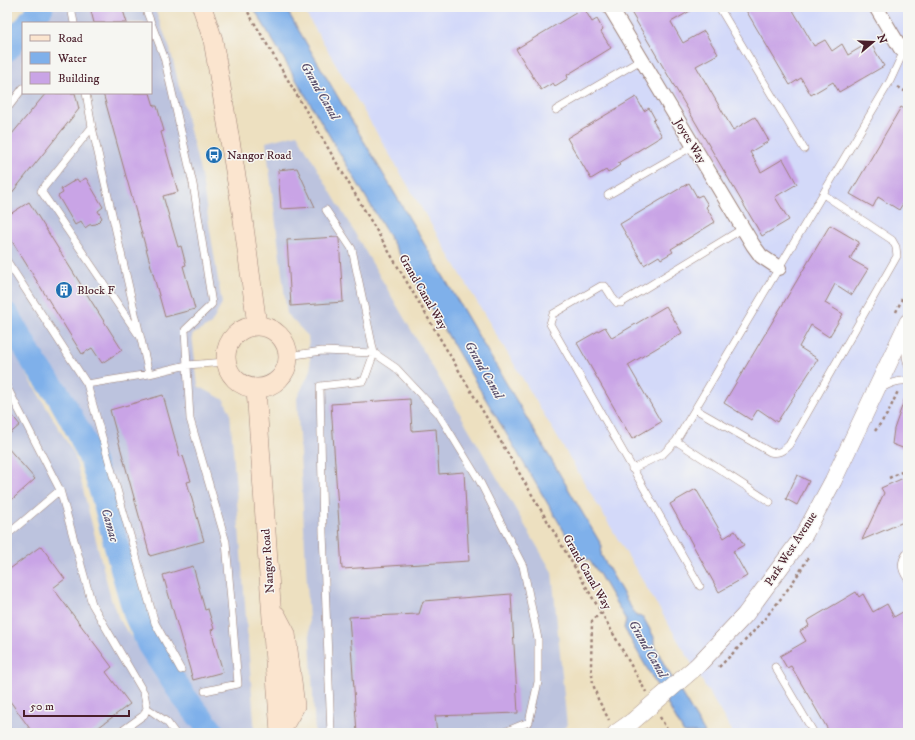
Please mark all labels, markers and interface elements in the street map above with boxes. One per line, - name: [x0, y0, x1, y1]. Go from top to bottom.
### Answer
- legend: [22, 22, 152, 94]
- north arrow: [853, 22, 893, 62]
- text: Road: [58, 31, 83, 46]
- text: N: [873, 33, 890, 46]
- text: Water: [57, 51, 87, 66]
- water label: Grand Canal: [297, 59, 344, 124]
- text: Building: [58, 71, 99, 86]
- street label: Joyce Way: [670, 115, 709, 166]
- bus stop icon: Nangor Road: [204, 145, 224, 165]
- place label: Nangor Road: [227, 148, 291, 163]
- street label: Grand Canal Way: [395, 252, 451, 333]
- building icon: Block F: [54, 280, 74, 300]
- place label: Block F: [77, 283, 116, 298]
- water label: Grand Canal: [461, 338, 508, 403]
- water label: Camac: [98, 506, 123, 544]
- street label: Park West Avenue: [761, 509, 821, 589]
- street label: Nangor Road: [258, 528, 278, 594]
- street label: Grand Canal Way: [559, 532, 615, 613]
- water label: Grand Canal: [625, 617, 672, 682]
- scale bar: [24, 692, 129, 718]
- text: 50 m: [30, 699, 54, 714]

